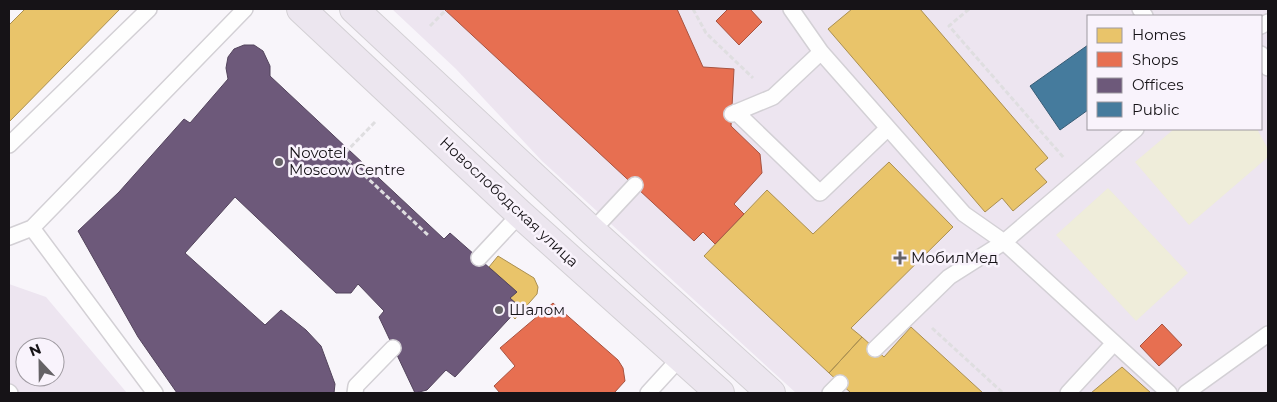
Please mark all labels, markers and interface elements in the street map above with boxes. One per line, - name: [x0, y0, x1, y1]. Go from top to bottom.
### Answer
- legend: [1087, 15, 1262, 130]
- text: Homes: [1132, 25, 1186, 44]
- text: Shops: [1132, 50, 1178, 69]
- text: Offices: [1132, 75, 1184, 94]
- text: Public: [1132, 100, 1180, 119]
- street label: Новослободская улица: [436, 132, 583, 271]
- place label: Novotel Moscow Centre: [289, 143, 405, 179]
- marker: Novotel Moscow Centre: [273, 156, 285, 168]
- place label: МобилМед: [911, 248, 998, 267]
- marker: МобилМед: [893, 251, 907, 265]
- place label: Шалом: [509, 300, 565, 319]
- marker: Шалом: [493, 304, 505, 316]
- north arrow: [15, 337, 65, 387]
- text: N: [27, 339, 44, 360]

